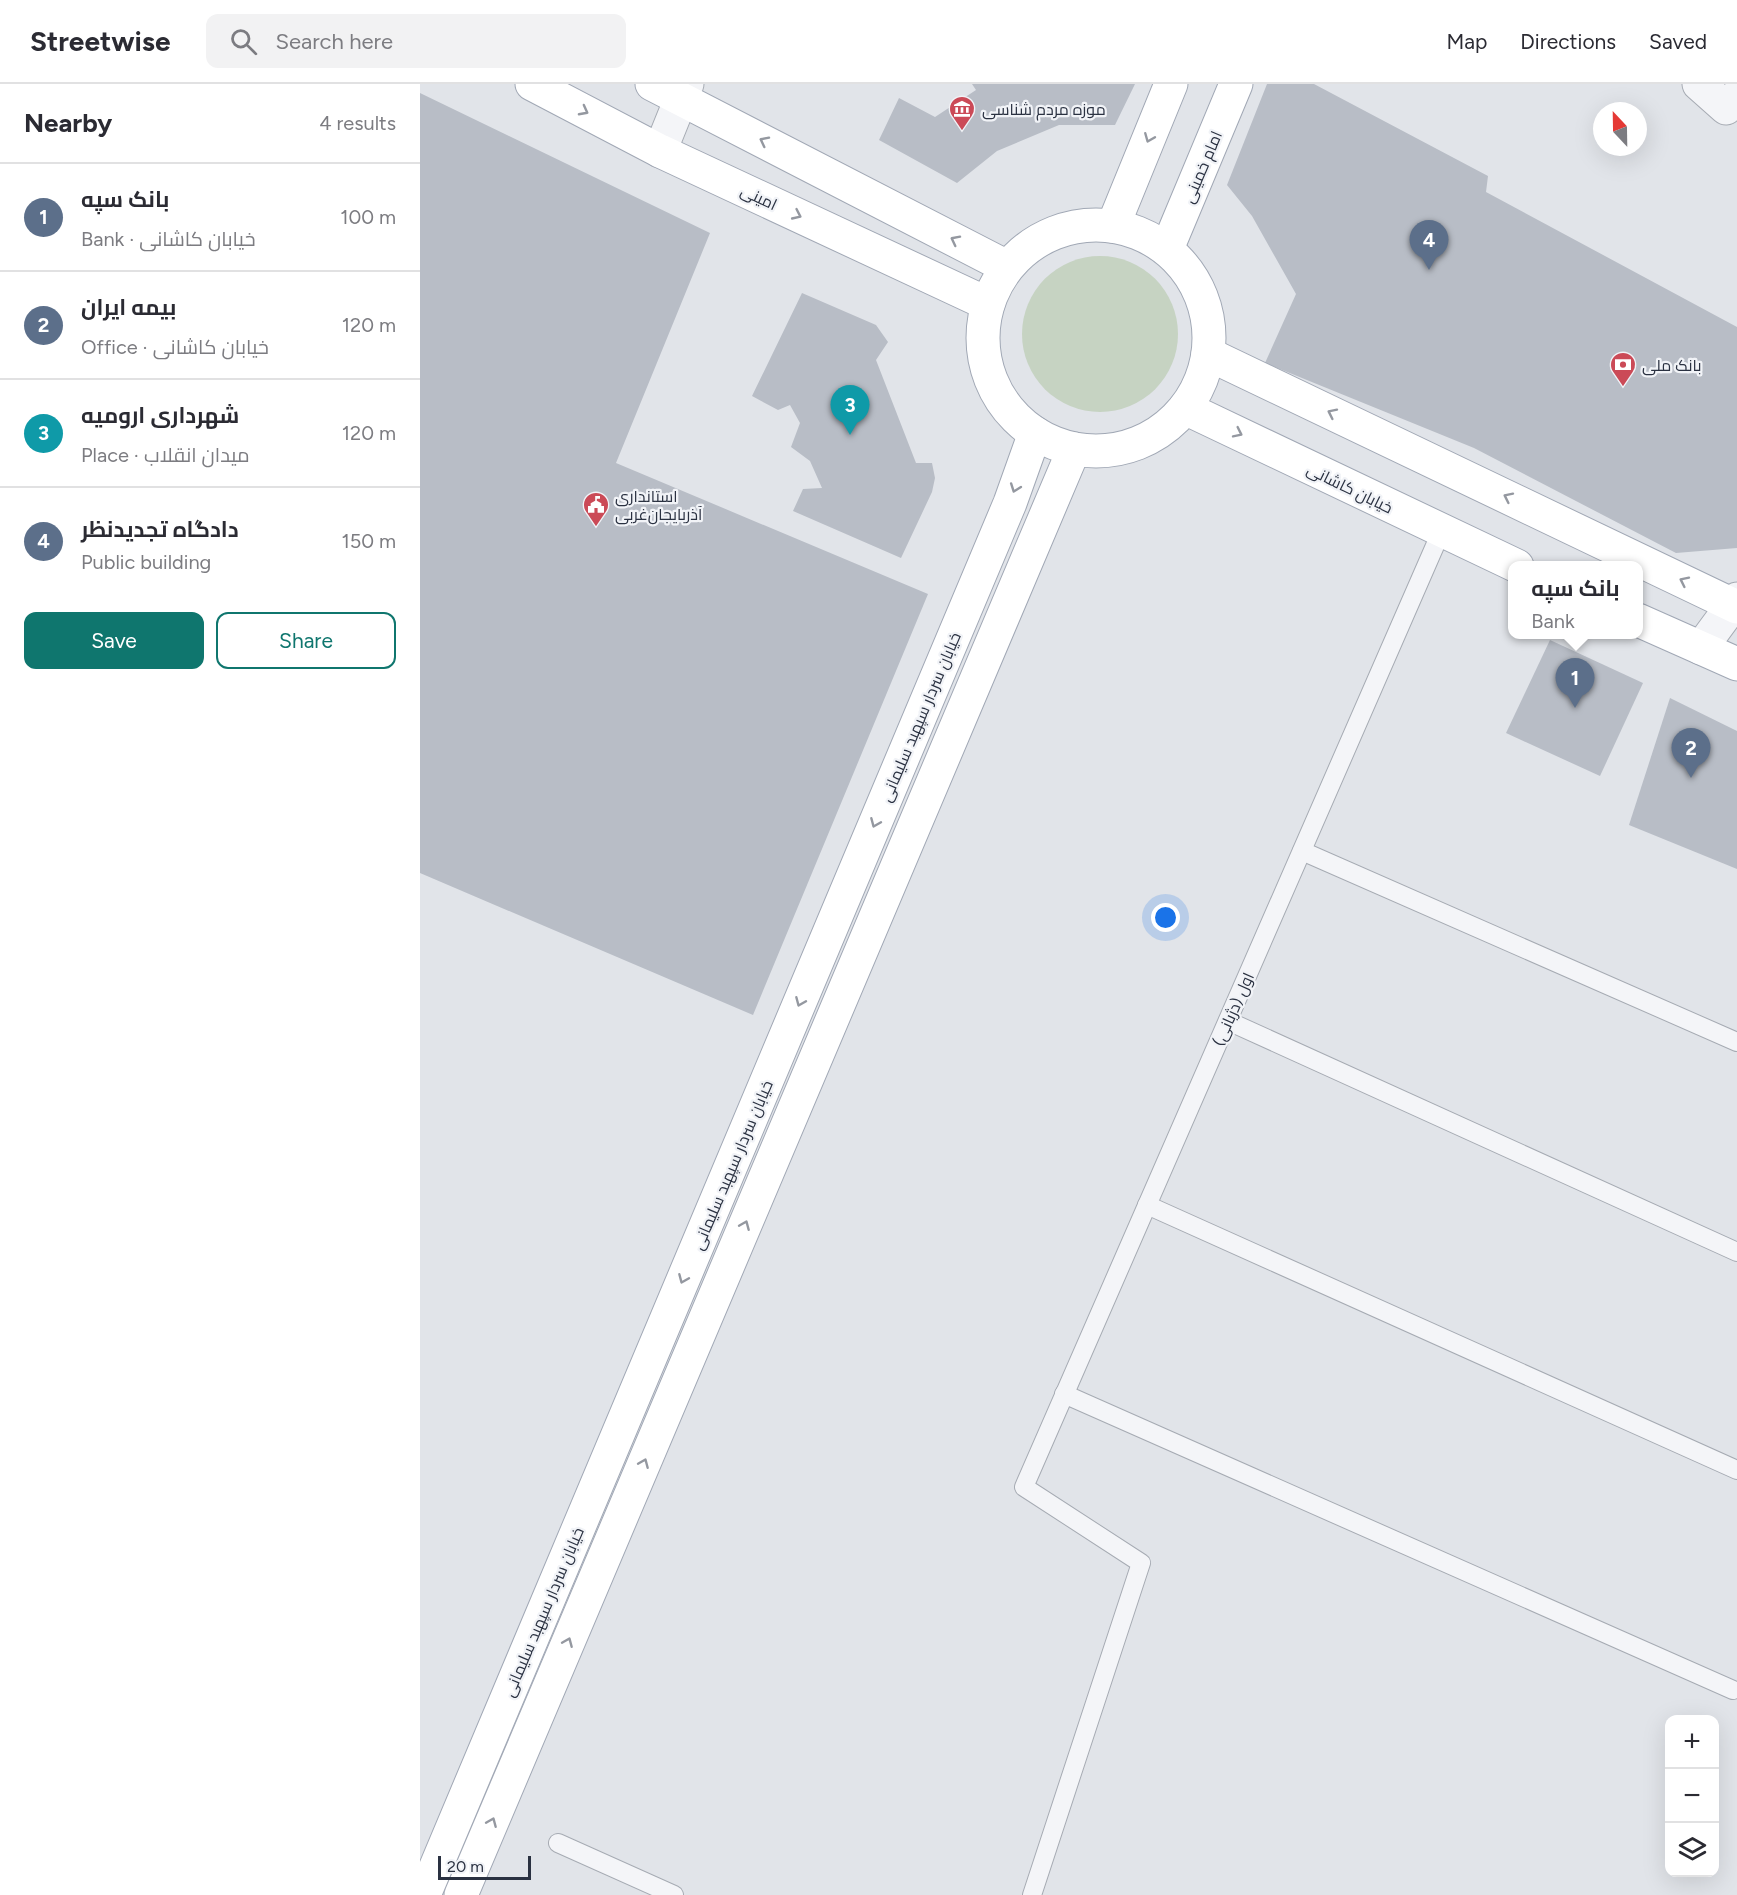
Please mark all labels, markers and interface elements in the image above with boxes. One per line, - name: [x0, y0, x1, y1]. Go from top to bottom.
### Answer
- search box: [206, 14, 626, 68]
- text: Streetwise: [30, 24, 170, 58]
- icon: search: [227, 25, 260, 58]
- text: Search here: [275, 28, 393, 55]
- text: Map: [1446, 29, 1487, 54]
- text: Directions: [1520, 29, 1616, 54]
- text: Saved: [1649, 29, 1707, 54]
- museum icon: موزه مردم شناسی: [947, 94, 977, 132]
- place label: موزه مردم شناسی: [982, 100, 1106, 121]
- north arrow: [1593, 102, 1647, 156]
- one-way arrow: [578, 104, 589, 115]
- text: Nearby: [24, 107, 112, 139]
- text: 4 results: [319, 111, 396, 135]
- street label: امام خمینی: [1179, 128, 1228, 207]
- one-way arrow: [1144, 132, 1156, 143]
- one-way arrow: [759, 137, 770, 148]
- street label: امینی: [737, 181, 780, 215]
- text: بانک سپه: [81, 186, 169, 213]
- text: 1: [39, 205, 48, 229]
- text: 100 m: [340, 205, 396, 229]
- one-way arrow: [791, 208, 802, 220]
- pin: 4: [1410, 220, 1448, 270]
- text: Bank · خیابان کاشانی: [81, 227, 256, 251]
- one-way arrow: [951, 236, 962, 248]
- text: بیمه ایران: [81, 294, 176, 321]
- text: 2: [38, 313, 49, 337]
- text: 120 m: [342, 313, 396, 337]
- text: Office · خیابان کاشانی: [81, 335, 269, 359]
- bank icon: بانک ملی: [1608, 350, 1638, 388]
- place label: بانک ملی: [1642, 356, 1702, 376]
- pin: 3: [830, 386, 870, 435]
- text: شهرداری ارومیه: [81, 402, 239, 429]
- one-way arrow: [1328, 409, 1339, 421]
- text: 3: [38, 421, 49, 445]
- text: 120 m: [342, 421, 396, 445]
- one-way arrow: [1231, 426, 1242, 438]
- text: Place · میدان انقلاب: [81, 443, 250, 467]
- street label: خیابان کاشانی: [1303, 460, 1396, 518]
- one-way arrow: [1010, 482, 1023, 492]
- place label: استانداری آذربایجان‌غربی: [615, 487, 703, 525]
- public building icon: استانداری آذربایجان‌غربی: [581, 490, 611, 528]
- one-way arrow: [1504, 493, 1515, 505]
- text: دادگاه تجدیدنظر: [81, 516, 239, 543]
- text: 4: [37, 529, 50, 553]
- text: 150 m: [341, 529, 396, 553]
- text: Public building: [81, 550, 211, 574]
- popup: [1508, 561, 1643, 639]
- text: بانک سپه: [1531, 575, 1620, 602]
- one-way arrow: [1680, 577, 1691, 589]
- text: Bank: [1531, 609, 1575, 633]
- button: Save: [24, 612, 204, 669]
- button: Share: [216, 612, 396, 669]
- street label: خیابان سردار سپهبد سلیمانی: [876, 630, 966, 805]
- pin: 1: [1556, 658, 1594, 708]
- pin: 2: [1672, 728, 1710, 778]
- one-way arrow: [871, 816, 883, 827]
- your location: [1151, 903, 1180, 932]
- street label: اول (دژبانی): [1209, 970, 1259, 1049]
- one-way arrow: [795, 996, 807, 1007]
- street label: خیابان سردار سپهبد سلیمانی: [688, 1078, 778, 1253]
- one-way arrow: [738, 1221, 750, 1232]
- one-way arrow: [679, 1272, 691, 1283]
- one-way arrow: [637, 1458, 649, 1469]
- street label: خیابان سردار سپهبد سلیمانی: [499, 1525, 589, 1700]
- one-way arrow: [561, 1638, 573, 1649]
- map controls: [1665, 1715, 1719, 1877]
- button: +: [1665, 1715, 1719, 1769]
- button: −: [1665, 1769, 1719, 1823]
- one-way arrow: [485, 1817, 497, 1828]
- button: layers: [1665, 1823, 1719, 1877]
- scale bar: [438, 1853, 531, 1880]
- text: 20 m: [447, 1857, 484, 1876]

